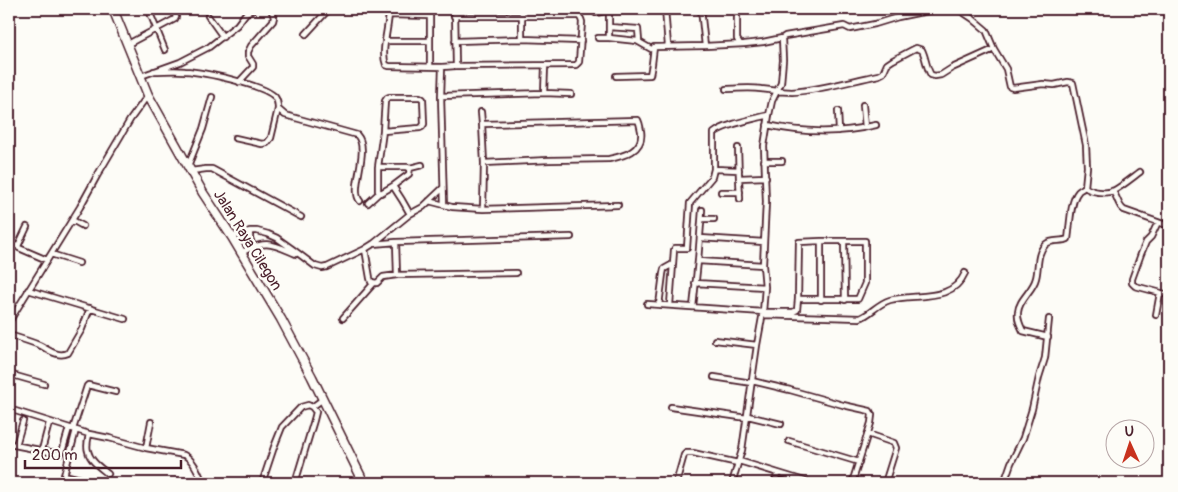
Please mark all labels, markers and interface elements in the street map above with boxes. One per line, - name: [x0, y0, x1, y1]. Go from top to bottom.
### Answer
- street label: Jalan Raya Cilegon: [209, 186, 286, 294]
- north arrow: [1106, 420, 1156, 470]
- text: U: [1124, 423, 1134, 440]
- scale bar: [25, 437, 181, 469]
- text: 200 m: [32, 446, 77, 465]

